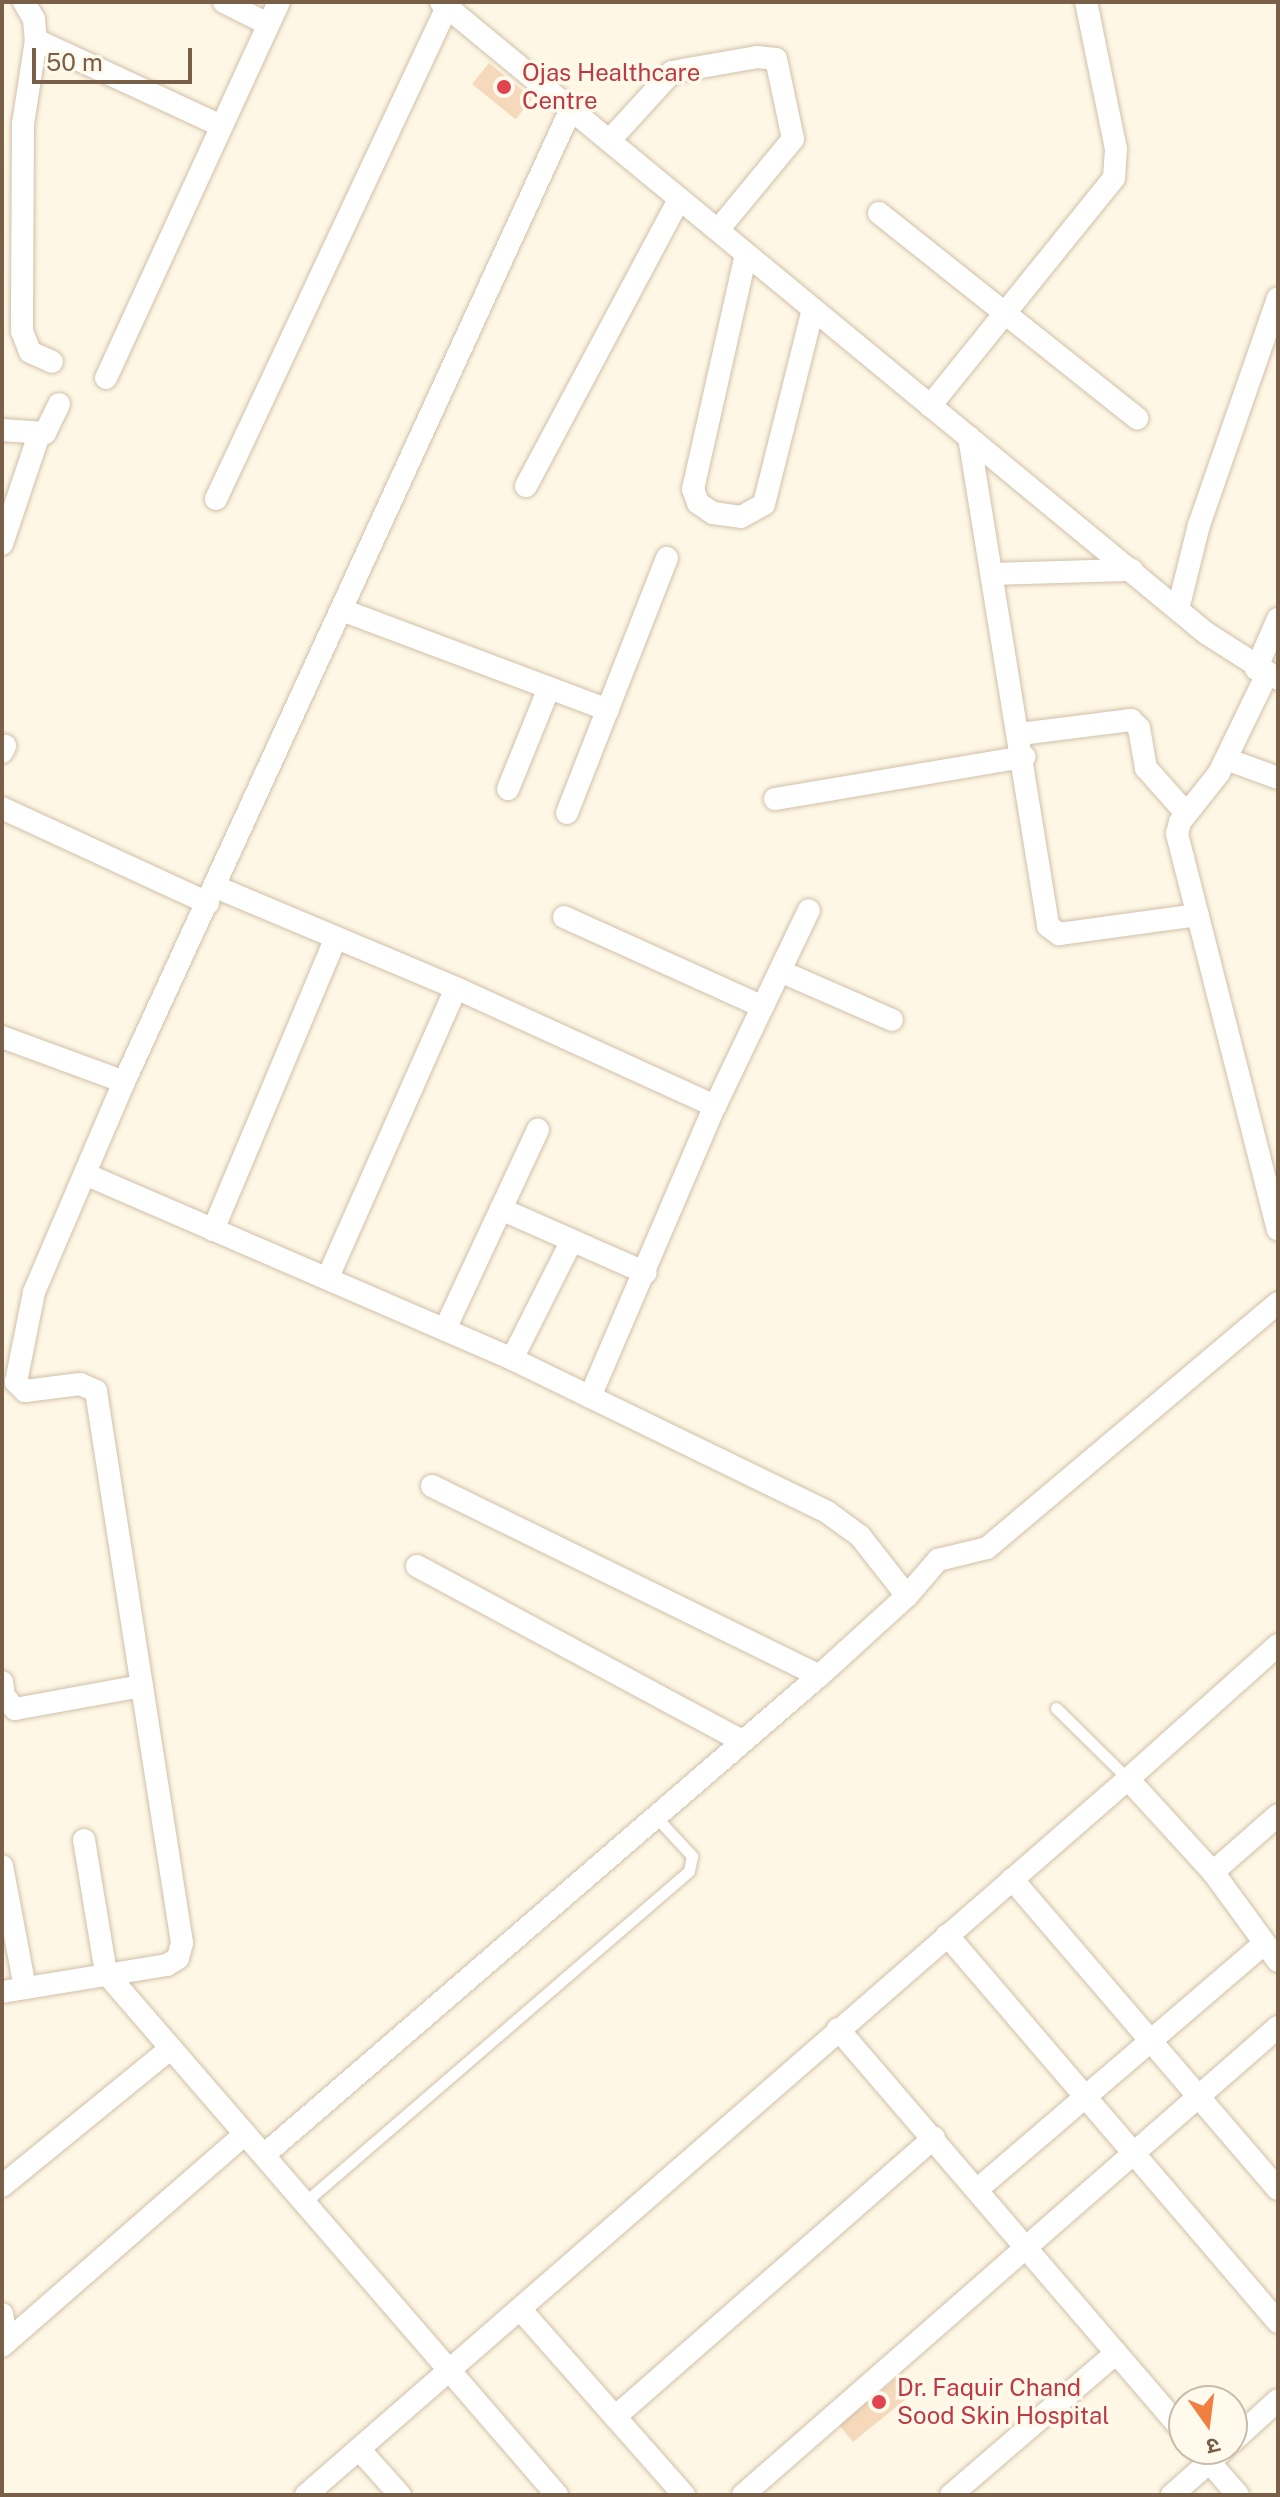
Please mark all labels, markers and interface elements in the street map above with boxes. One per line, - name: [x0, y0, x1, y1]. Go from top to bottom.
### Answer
- scale bar: [36, 32, 196, 82]
- text: 50 m: [46, 48, 103, 76]
- place label: Ojas Healthcare Centre: [522, 59, 700, 115]
- marker: Ojas Healthcare Centre: [493, 76, 515, 98]
- place label: Dr. Faquir Chand Sood Skin Hospital: [897, 2374, 1110, 2430]
- north arrow: [1168, 2385, 1248, 2465]
- marker: Dr. Faquir Chand Sood Skin Hospital: [868, 2391, 890, 2413]
- text: उ: [1204, 2432, 1223, 2461]

